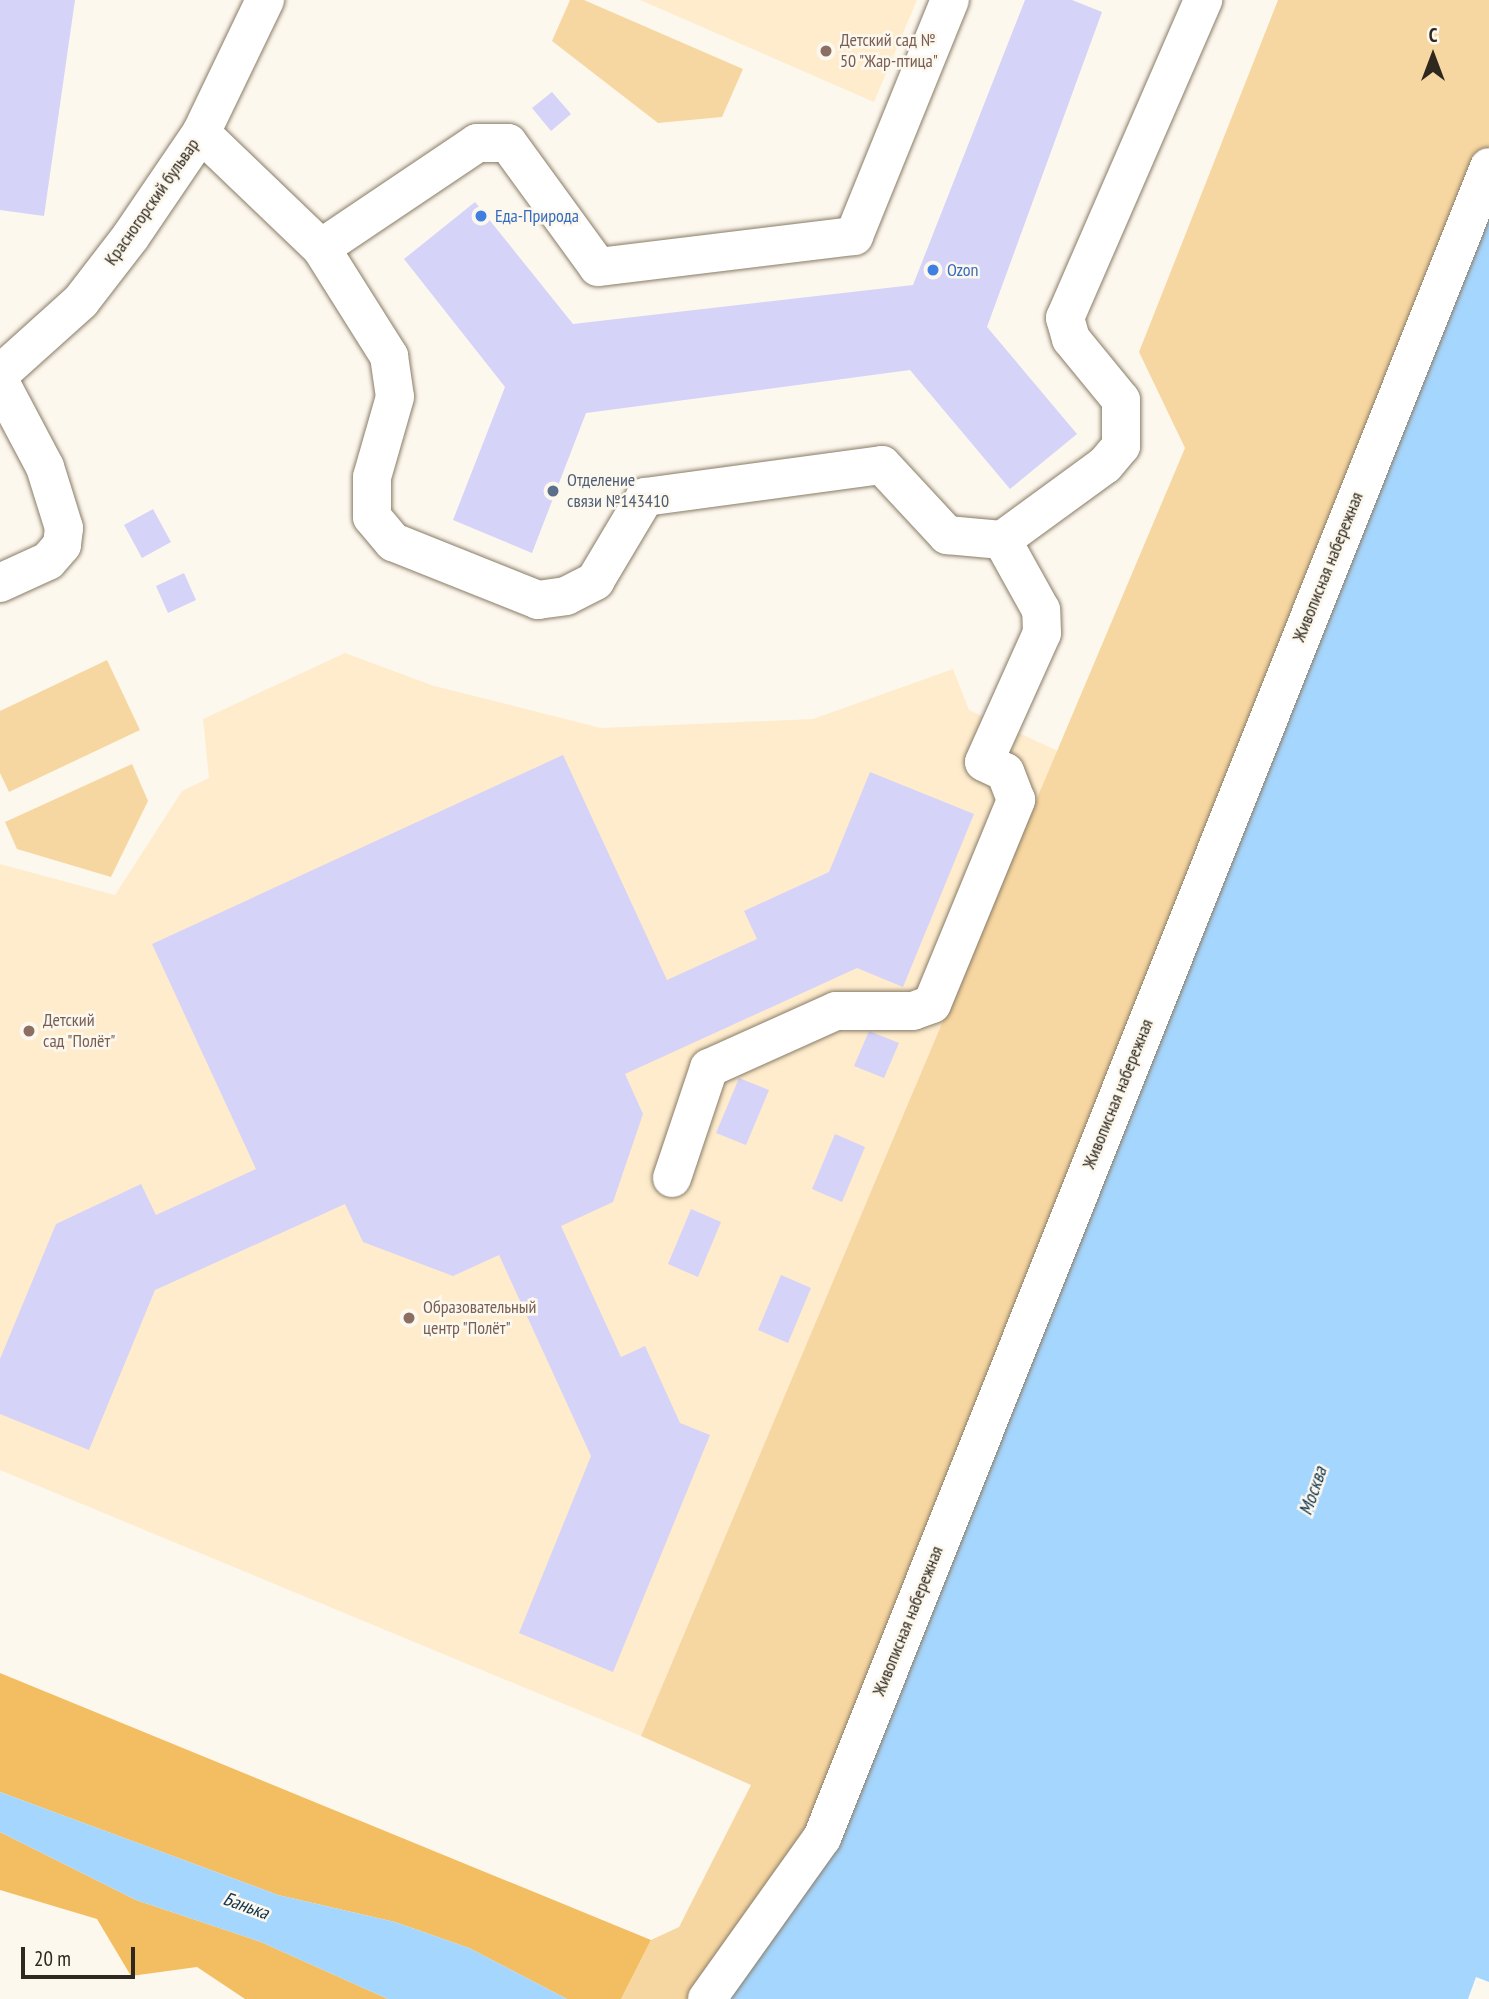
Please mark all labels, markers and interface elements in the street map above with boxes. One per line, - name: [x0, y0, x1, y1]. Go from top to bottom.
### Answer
- north arrow: [1398, 21, 1468, 91]
- text: С: [1429, 23, 1437, 47]
- place label: Детский сад № 50 "Жар-птица": [840, 30, 939, 72]
- marker: Детский сад № 50 "Жар-птица": [818, 43, 834, 59]
- street label: Красногорский бульвар: [100, 134, 204, 270]
- place label: Еда-Природа: [495, 205, 579, 227]
- marker: Еда-Природа: [473, 208, 489, 224]
- place label: Ozon: [947, 259, 979, 281]
- marker: Ozon: [925, 262, 941, 278]
- place label: Отделение связи №143410: [567, 470, 669, 512]
- marker: Отделение связи №143410: [545, 483, 561, 499]
- street label: Живописная набережная: [1288, 489, 1368, 645]
- place label: Детский сад "Полёт": [43, 1010, 116, 1052]
- street label: Живописная набережная: [1078, 1016, 1158, 1172]
- marker: Детский сад "Полёт": [21, 1023, 37, 1039]
- place label: Образовательный центр "Полёт": [423, 1297, 536, 1340]
- marker: Образовательный центр "Полёт": [401, 1310, 417, 1326]
- water label: Москва: [1294, 1464, 1332, 1518]
- street label: Живописная набережная: [868, 1543, 948, 1699]
- water label: Банька: [220, 1887, 272, 1925]
- scale bar: [24, 1932, 138, 1976]
- text: 20 m: [34, 1945, 71, 1972]

